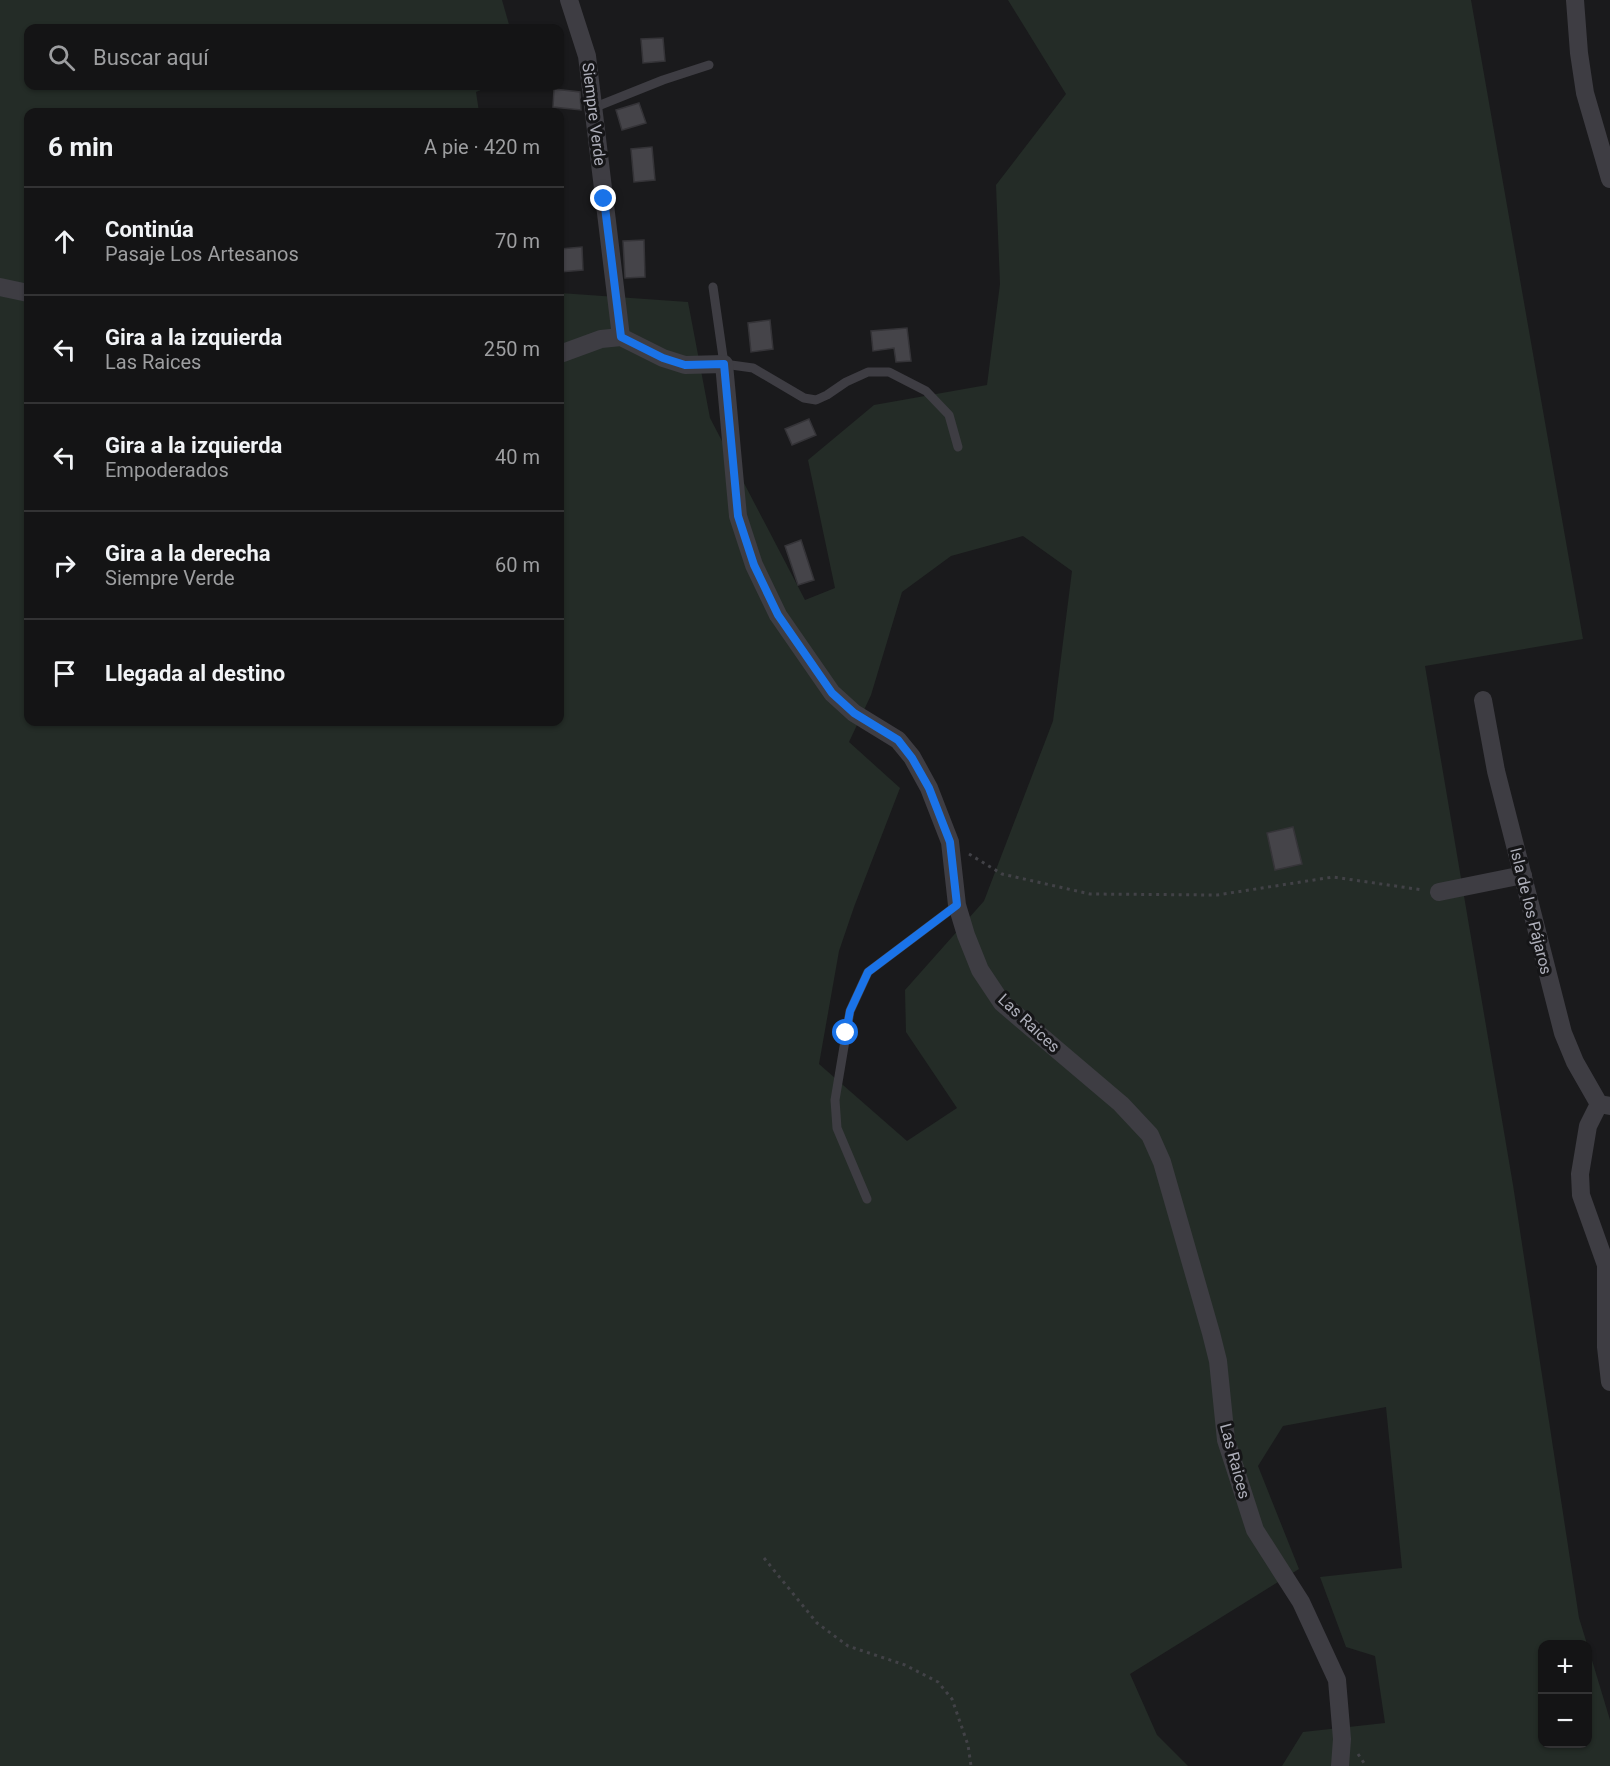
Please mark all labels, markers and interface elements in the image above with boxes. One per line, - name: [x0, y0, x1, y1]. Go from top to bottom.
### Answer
- search box: [24, 24, 564, 90]
- icon: search: [45, 41, 78, 74]
- text: Buscar aquí: [93, 45, 209, 70]
- street label: Siempre Verde: [578, 61, 610, 167]
- text: 6 min: [48, 132, 113, 162]
- text: A pie · 420 m: [424, 135, 540, 159]
- route end: [590, 185, 616, 211]
- text: Continúa: [105, 217, 194, 242]
- icon: ahead: [48, 225, 81, 258]
- text: 70 m: [495, 229, 540, 253]
- text: Pasaje Los Artesanos: [105, 242, 299, 266]
- text: Gira a la izquierda: [105, 325, 282, 350]
- icon: left: [48, 333, 81, 366]
- text: 250 m: [484, 337, 540, 361]
- text: Las Raices: [105, 350, 201, 374]
- text: Gira a la izquierda: [105, 433, 282, 458]
- icon: left: [48, 441, 81, 474]
- text: 40 m: [495, 445, 540, 469]
- text: Empoderados: [105, 458, 229, 482]
- text: Gira a la derecha: [105, 541, 271, 566]
- icon: right: [48, 549, 81, 582]
- text: 60 m: [495, 553, 540, 577]
- text: Siempre Verde: [105, 566, 235, 590]
- icon: arrive: [48, 657, 81, 690]
- text: Llegada al destino: [105, 661, 285, 686]
- street label: Isla de los Pájaros: [1506, 846, 1556, 976]
- street label: Las Raices: [994, 990, 1064, 1056]
- route start: [832, 1019, 858, 1045]
- street label: Las Raices: [1216, 1421, 1254, 1501]
- map controls: [1538, 1640, 1592, 1748]
- button: +: [1538, 1640, 1592, 1694]
- button: −: [1538, 1694, 1592, 1748]

